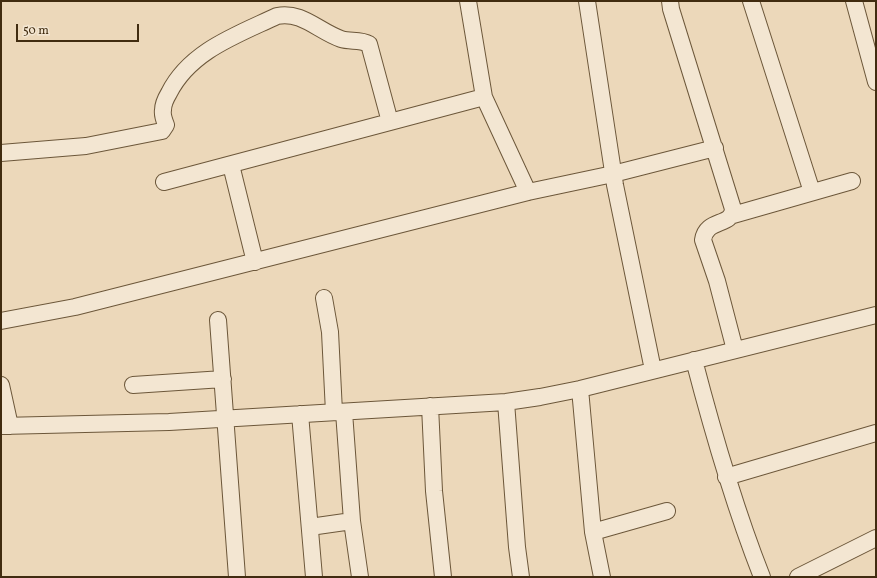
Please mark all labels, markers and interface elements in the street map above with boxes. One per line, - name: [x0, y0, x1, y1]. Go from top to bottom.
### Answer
- scale bar: [18, 16, 141, 42]
- text: 50 m: [23, 23, 49, 39]

